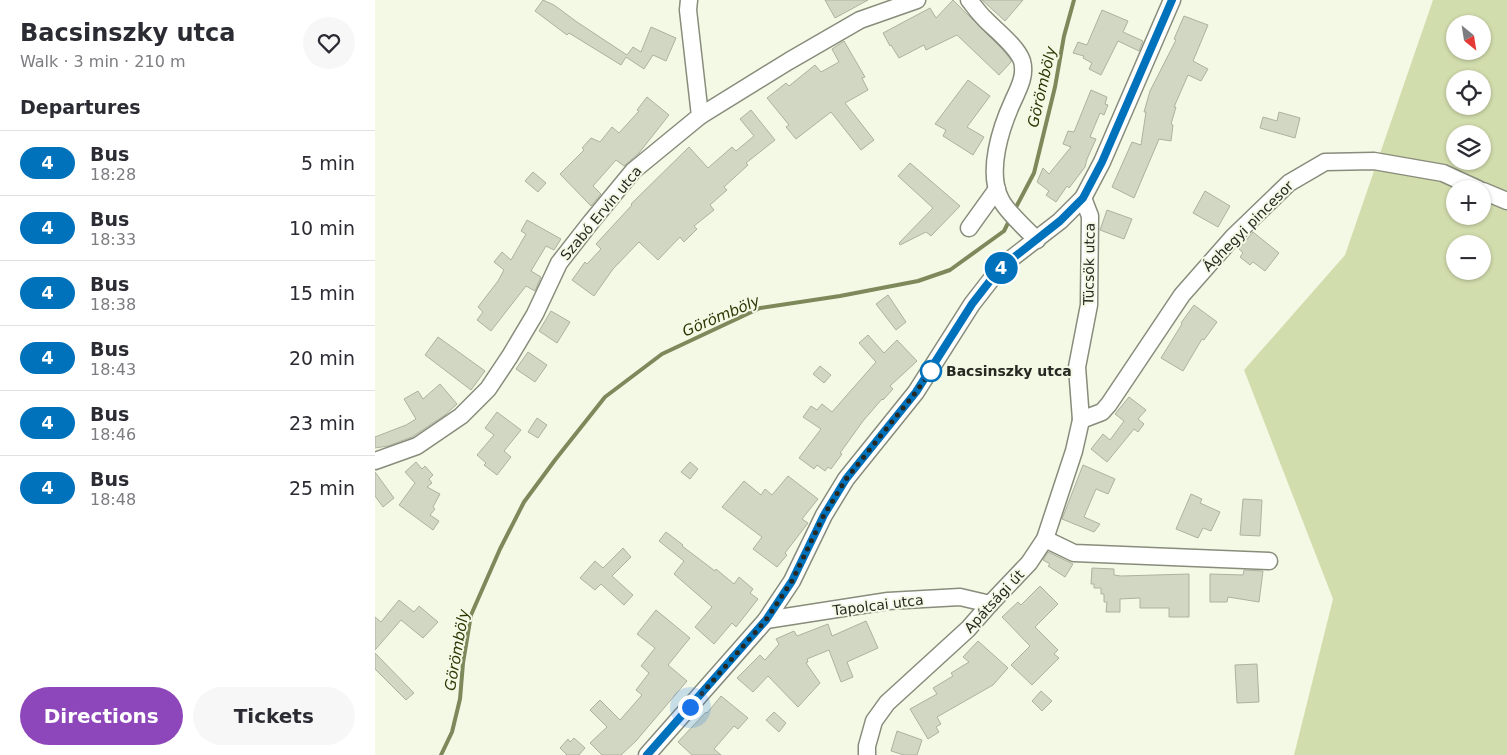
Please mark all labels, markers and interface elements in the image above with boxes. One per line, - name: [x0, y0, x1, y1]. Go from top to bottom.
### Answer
- north arrow: [1446, 15, 1491, 60]
- map controls: [1446, 15, 1491, 280]
- button: heart: [303, 17, 355, 69]
- text: Bacsinszky utca: [20, 19, 236, 47]
- water label: Görömböly: [1024, 44, 1060, 129]
- text: Walk · 3 min · 210 m: [20, 52, 185, 71]
- button: locate: [1446, 70, 1491, 115]
- text: Departures: [20, 96, 141, 118]
- button: layers: [1446, 125, 1491, 170]
- text: Bus: [90, 143, 129, 165]
- text: 4: [41, 152, 54, 173]
- text: 5 min: [301, 152, 355, 174]
- street label: Szabó Ervin utca: [557, 163, 645, 263]
- text: 18:28: [90, 165, 136, 184]
- street label: Ághegyi pincesor: [1200, 177, 1297, 274]
- button: +: [1446, 180, 1491, 225]
- text: Bus: [90, 208, 129, 230]
- text: 4: [41, 217, 54, 238]
- text: 10 min: [289, 217, 355, 239]
- street label: Tücsök utca: [1080, 223, 1098, 306]
- text: 18:33: [90, 230, 136, 249]
- button: −: [1446, 235, 1491, 280]
- line badge: 4: [985, 252, 1017, 284]
- text: 4: [995, 257, 1007, 278]
- text: Bus: [90, 273, 129, 295]
- text: 4: [41, 282, 54, 303]
- text: 15 min: [289, 282, 355, 304]
- water label: Görömböly: [680, 291, 764, 340]
- text: 18:38: [90, 295, 136, 314]
- text: Bus: [90, 338, 129, 360]
- text: 4: [41, 347, 54, 368]
- text: 20 min: [289, 347, 355, 369]
- text: 18:43: [90, 360, 136, 379]
- marker: Bacsinszky utca: [920, 360, 942, 382]
- place label: Bacsinszky utca: [946, 363, 1072, 379]
- text: Bus: [90, 403, 129, 425]
- text: 4: [41, 412, 54, 433]
- text: 23 min: [289, 412, 355, 434]
- text: 18:46: [90, 425, 136, 444]
- text: Bus: [90, 468, 129, 490]
- text: 4: [41, 477, 54, 498]
- text: 25 min: [289, 477, 355, 499]
- text: 18:48: [90, 490, 136, 509]
- street label: Apátsági út: [961, 566, 1027, 636]
- street label: Tapolcai utca: [831, 591, 924, 619]
- water label: Görömböly: [441, 607, 473, 692]
- button: Directions: [20, 687, 183, 745]
- button: Tickets: [193, 687, 355, 745]
- your location: [678, 695, 703, 720]

